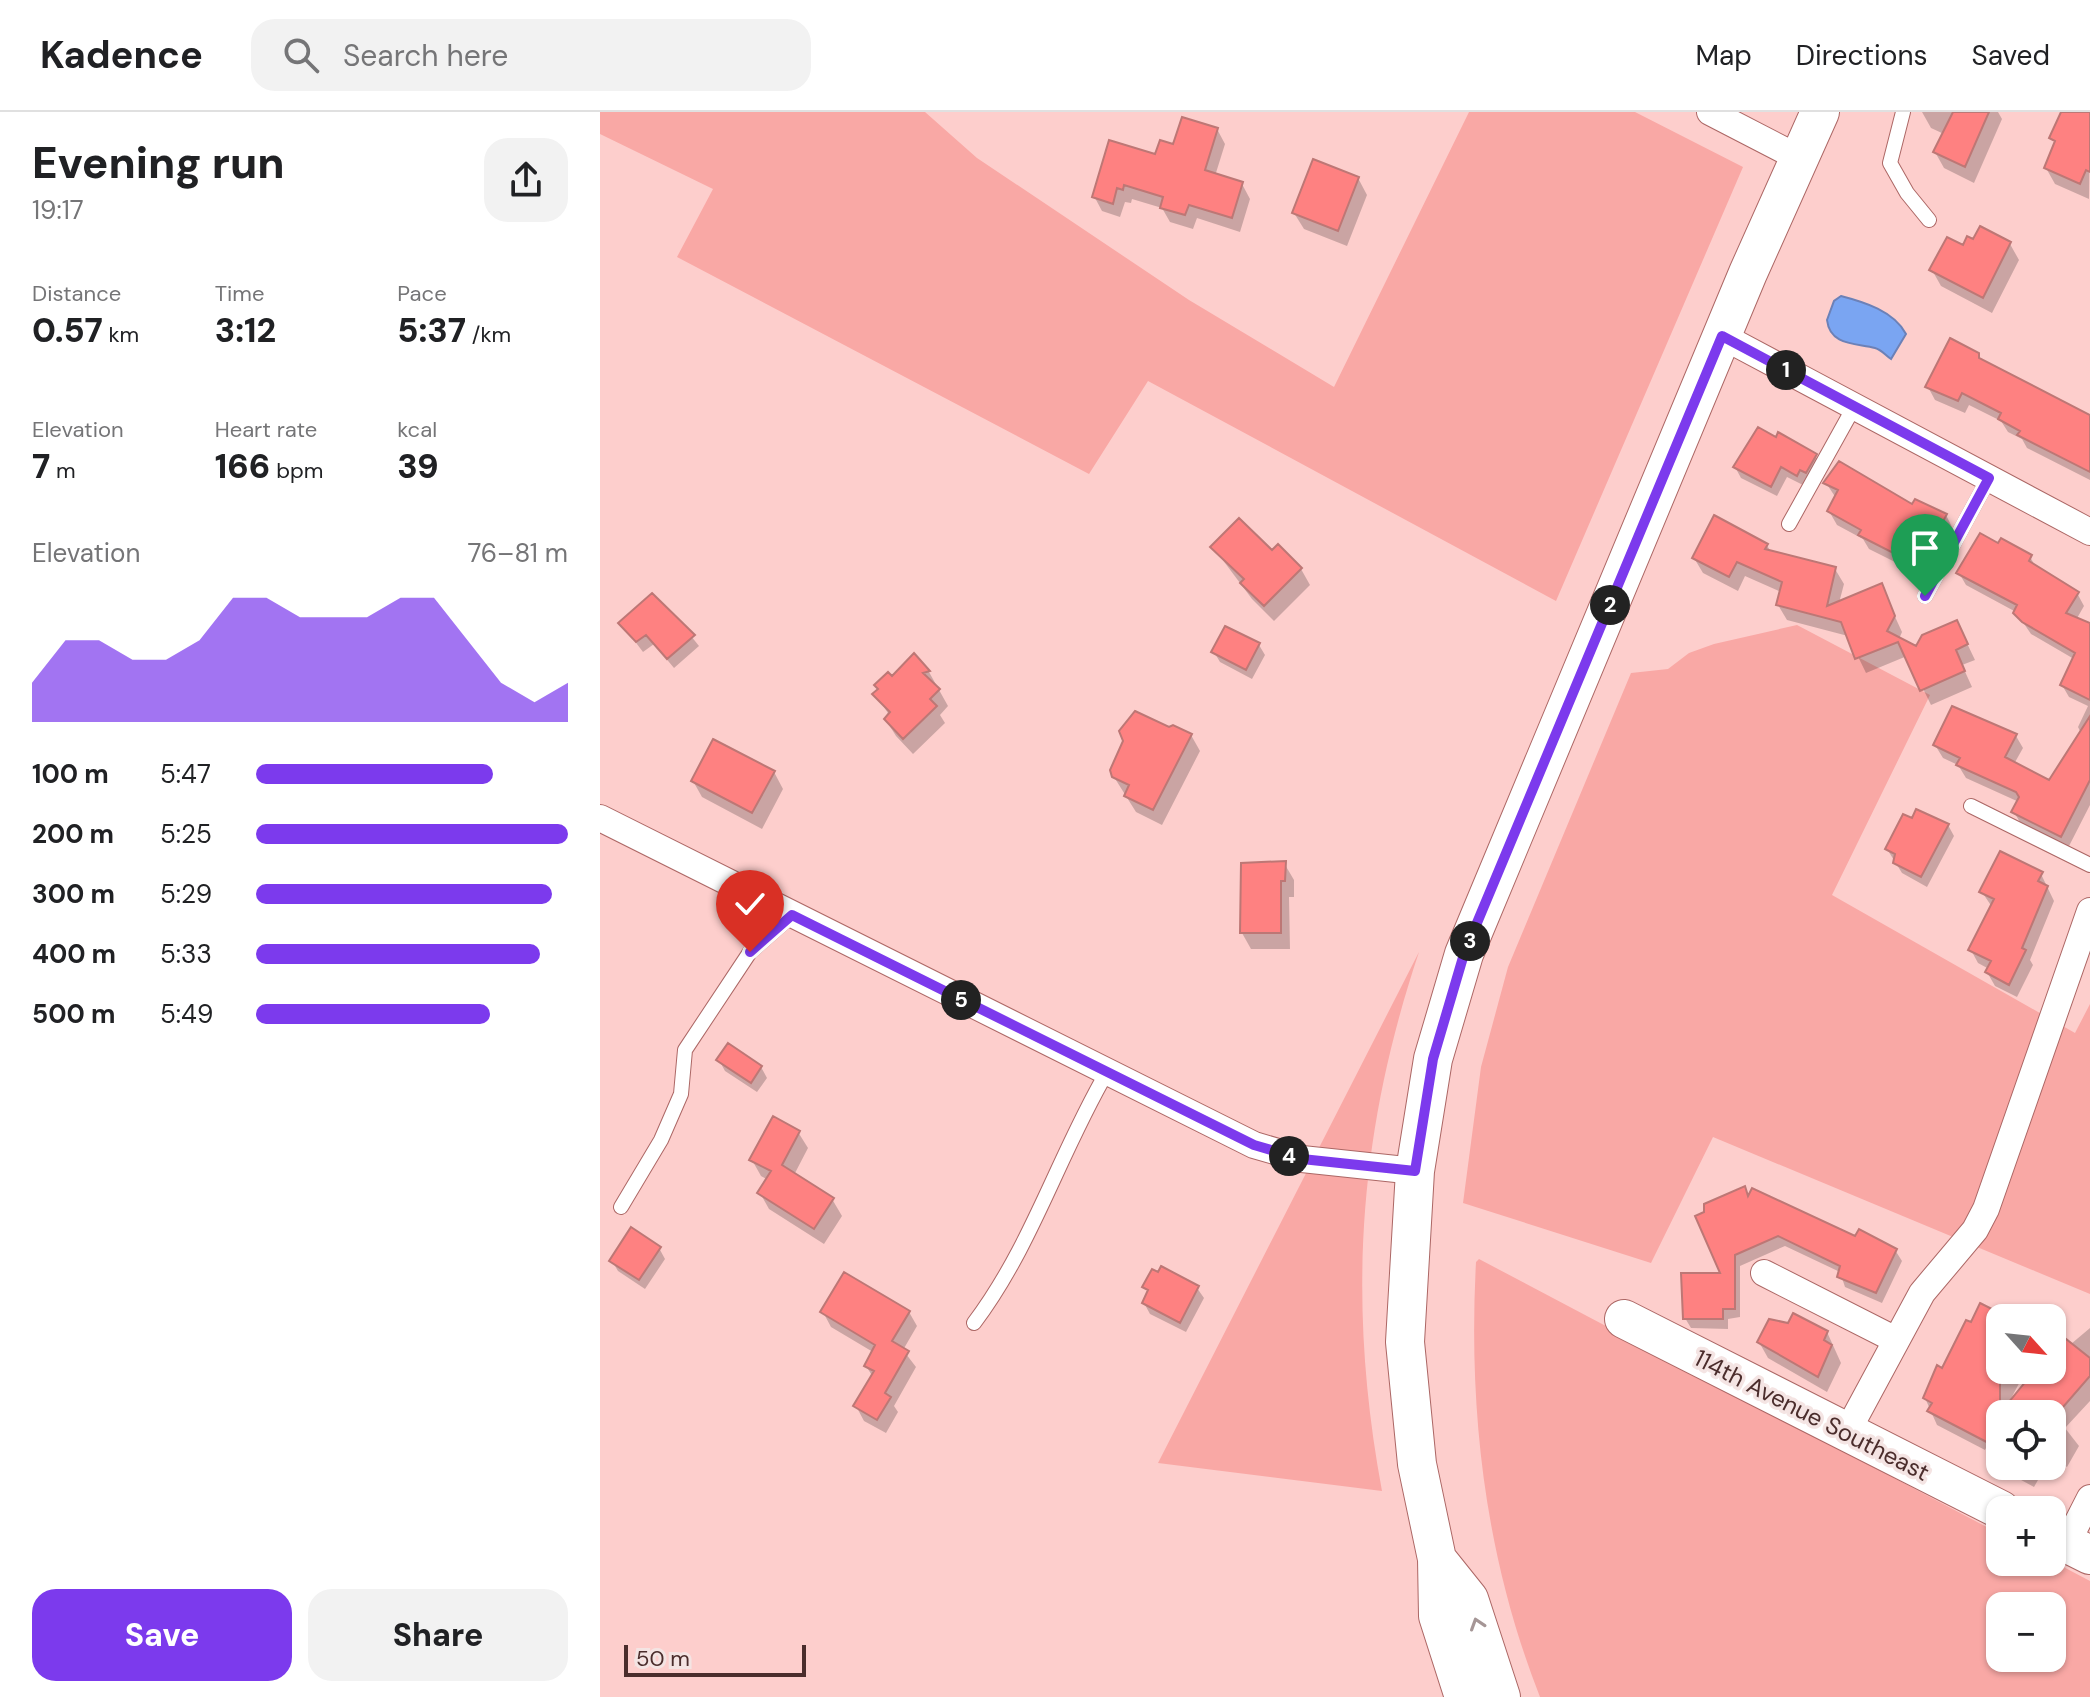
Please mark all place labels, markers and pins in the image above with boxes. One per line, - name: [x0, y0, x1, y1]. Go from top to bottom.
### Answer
- pin: 1: [1766, 350, 1806, 390]
- pin: [1891, 514, 1959, 596]
- pin: 2: [1590, 585, 1630, 625]
- pin: [716, 870, 784, 952]
- pin: 3: [1450, 921, 1490, 961]
- pin: 5: [941, 980, 981, 1020]
- pin: 4: [1269, 1136, 1309, 1176]

